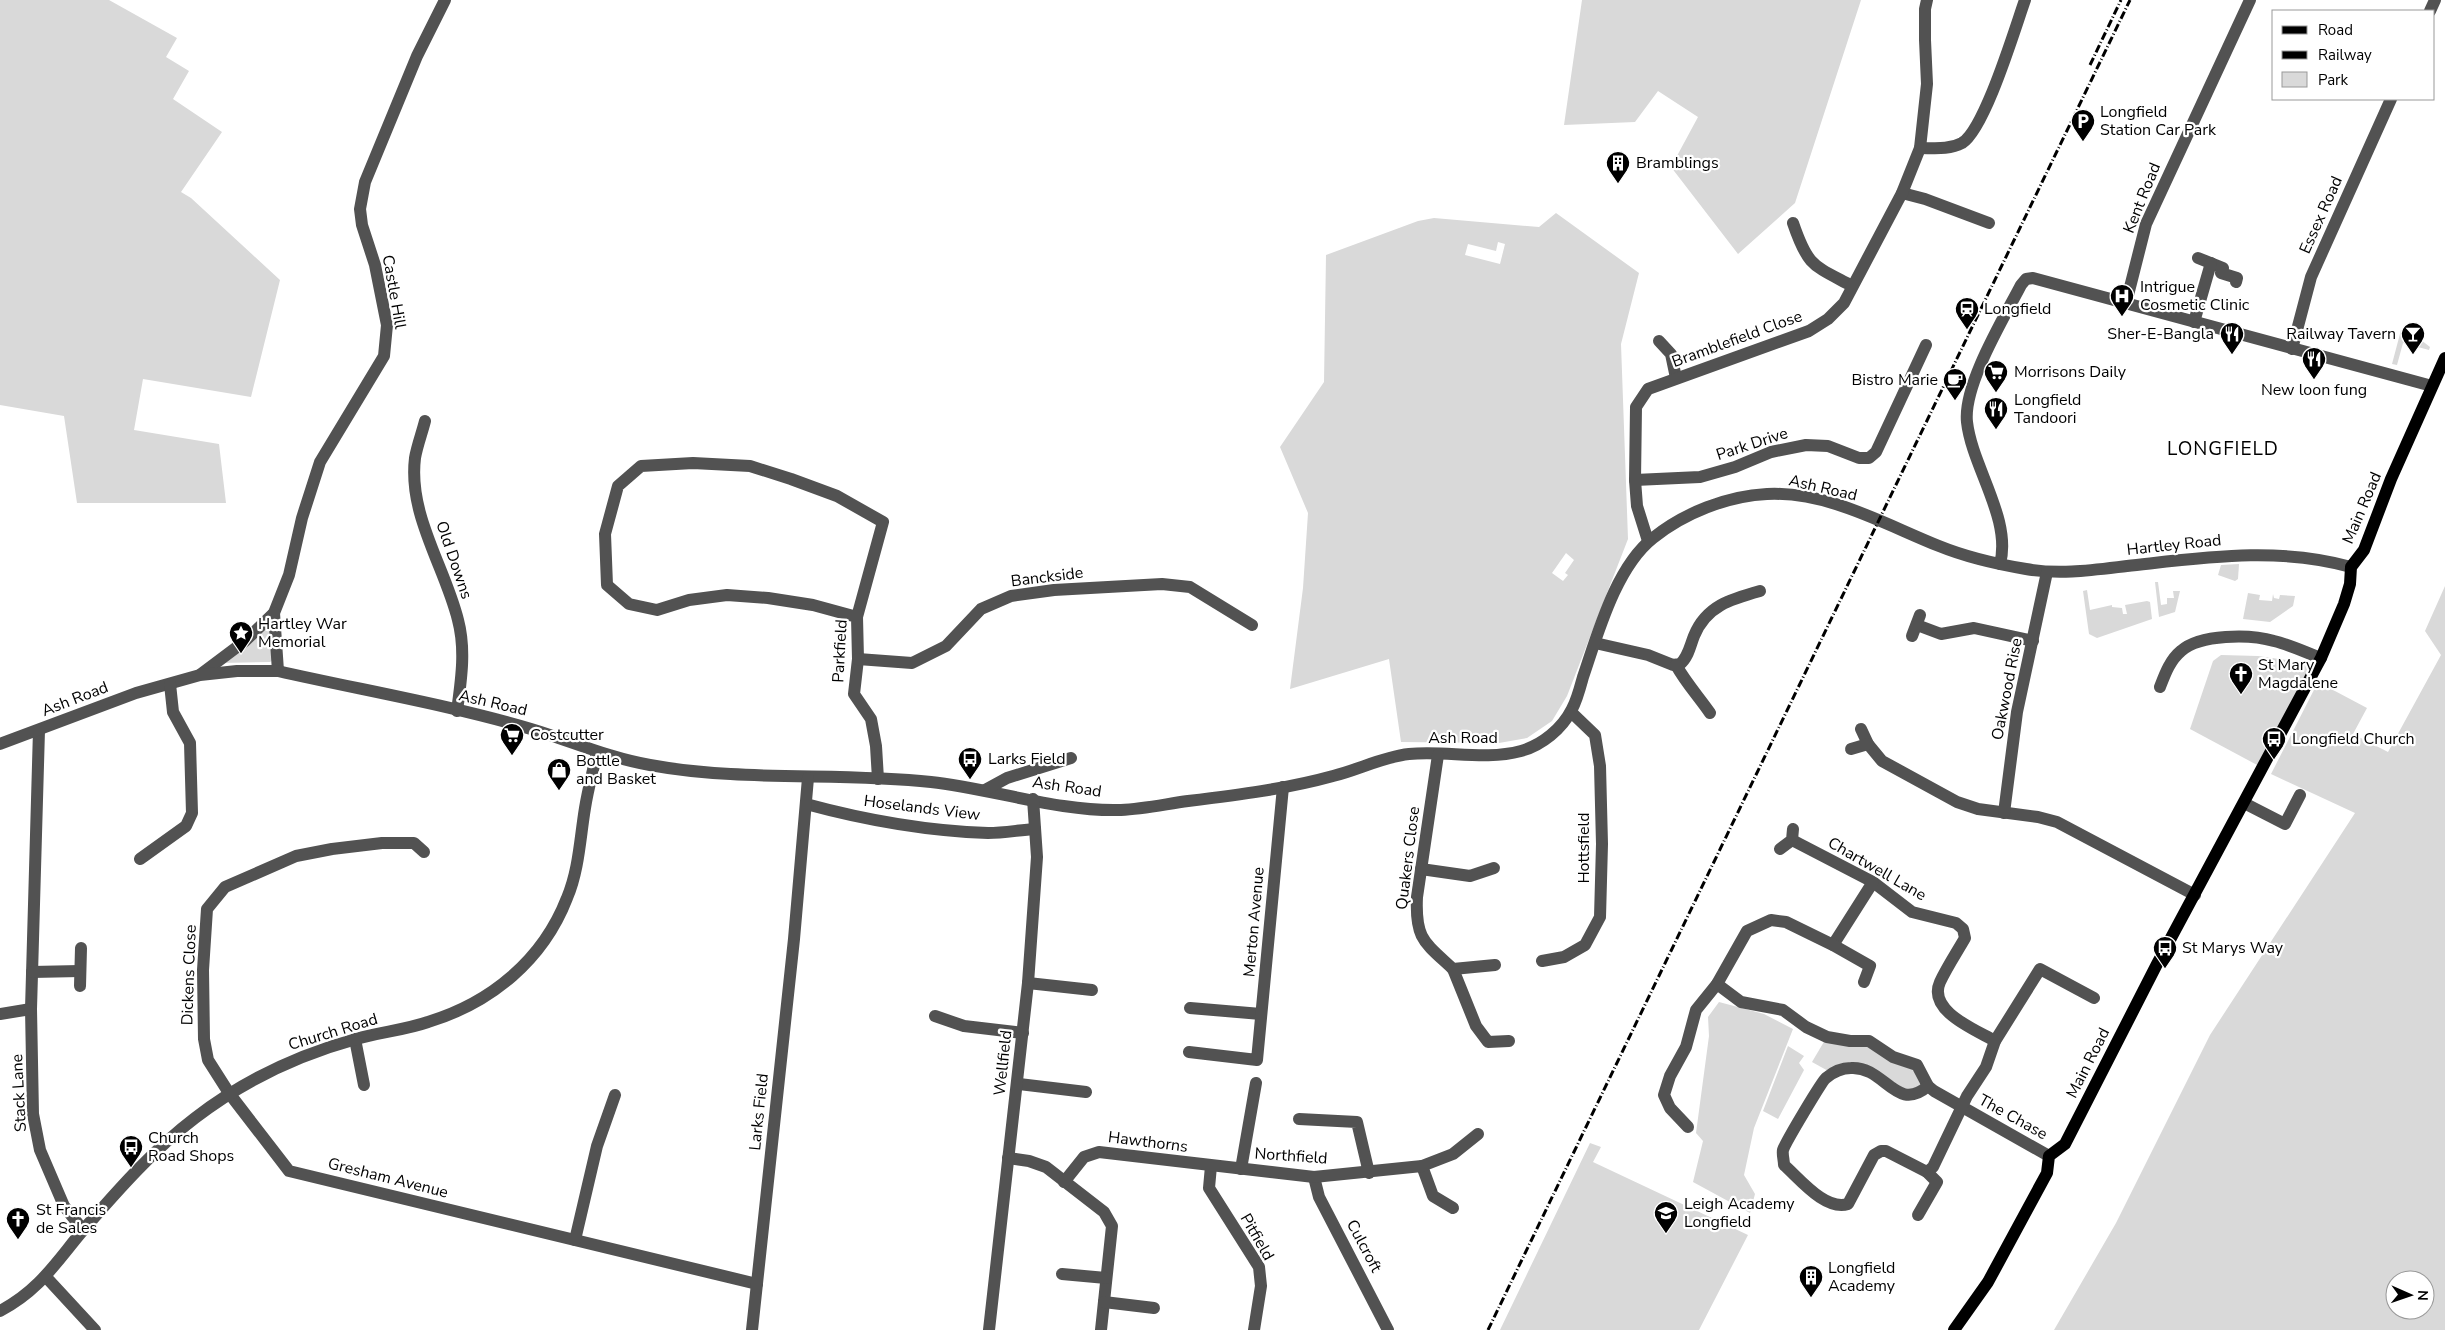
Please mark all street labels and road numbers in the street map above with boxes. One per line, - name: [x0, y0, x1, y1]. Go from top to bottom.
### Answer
- street label: Kent Road: [2118, 159, 2166, 237]
- street label: Essex Road: [2294, 173, 2348, 257]
- street label: Castle Hill: [377, 253, 411, 331]
- street label: Bramblefield Close: [1669, 305, 1805, 373]
- street label: Park Drive: [1713, 422, 1791, 466]
- street label: Ash Road: [1787, 469, 1859, 507]
- street label: Main Road: [2337, 469, 2387, 547]
- street label: Old Downs: [430, 518, 478, 602]
- street label: Hartley Road: [2126, 529, 2222, 561]
- street label: Banckside: [1009, 562, 1085, 592]
- street label: Parkfield: [827, 619, 853, 683]
- street label: Oakwood Rise: [1986, 636, 2028, 742]
- street label: Ash Road: [39, 676, 111, 722]
- street label: Ash Road: [457, 684, 529, 722]
- street label: Ash Road: [1428, 727, 1498, 749]
- street label: Ash Road: [1031, 771, 1103, 803]
- street label: Hoselands View: [862, 790, 982, 826]
- street label: Quakers Close: [1391, 805, 1425, 911]
- street label: Hottsfield: [1573, 812, 1595, 884]
- street label: Chartwell Lane: [1824, 832, 1930, 906]
- street label: Merton Avenue: [1238, 866, 1270, 978]
- street label: Dickens Close: [176, 924, 202, 1026]
- street label: Church Road: [286, 1008, 380, 1056]
- street label: Main Road: [2061, 1024, 2115, 1102]
- street label: Wellfield: [989, 1029, 1017, 1097]
- street label: Stack Lane: [6, 1053, 32, 1133]
- street label: Larks Field: [744, 1072, 774, 1152]
- street label: The Chase: [1974, 1089, 2052, 1145]
- street label: Hawthorns: [1107, 1126, 1189, 1158]
- street label: Northfield: [1254, 1142, 1328, 1170]
- street label: Gresham Avenue: [326, 1152, 450, 1204]
- street label: Pitfield: [1235, 1209, 1279, 1265]
- street label: Culcroft: [1341, 1216, 1387, 1277]

